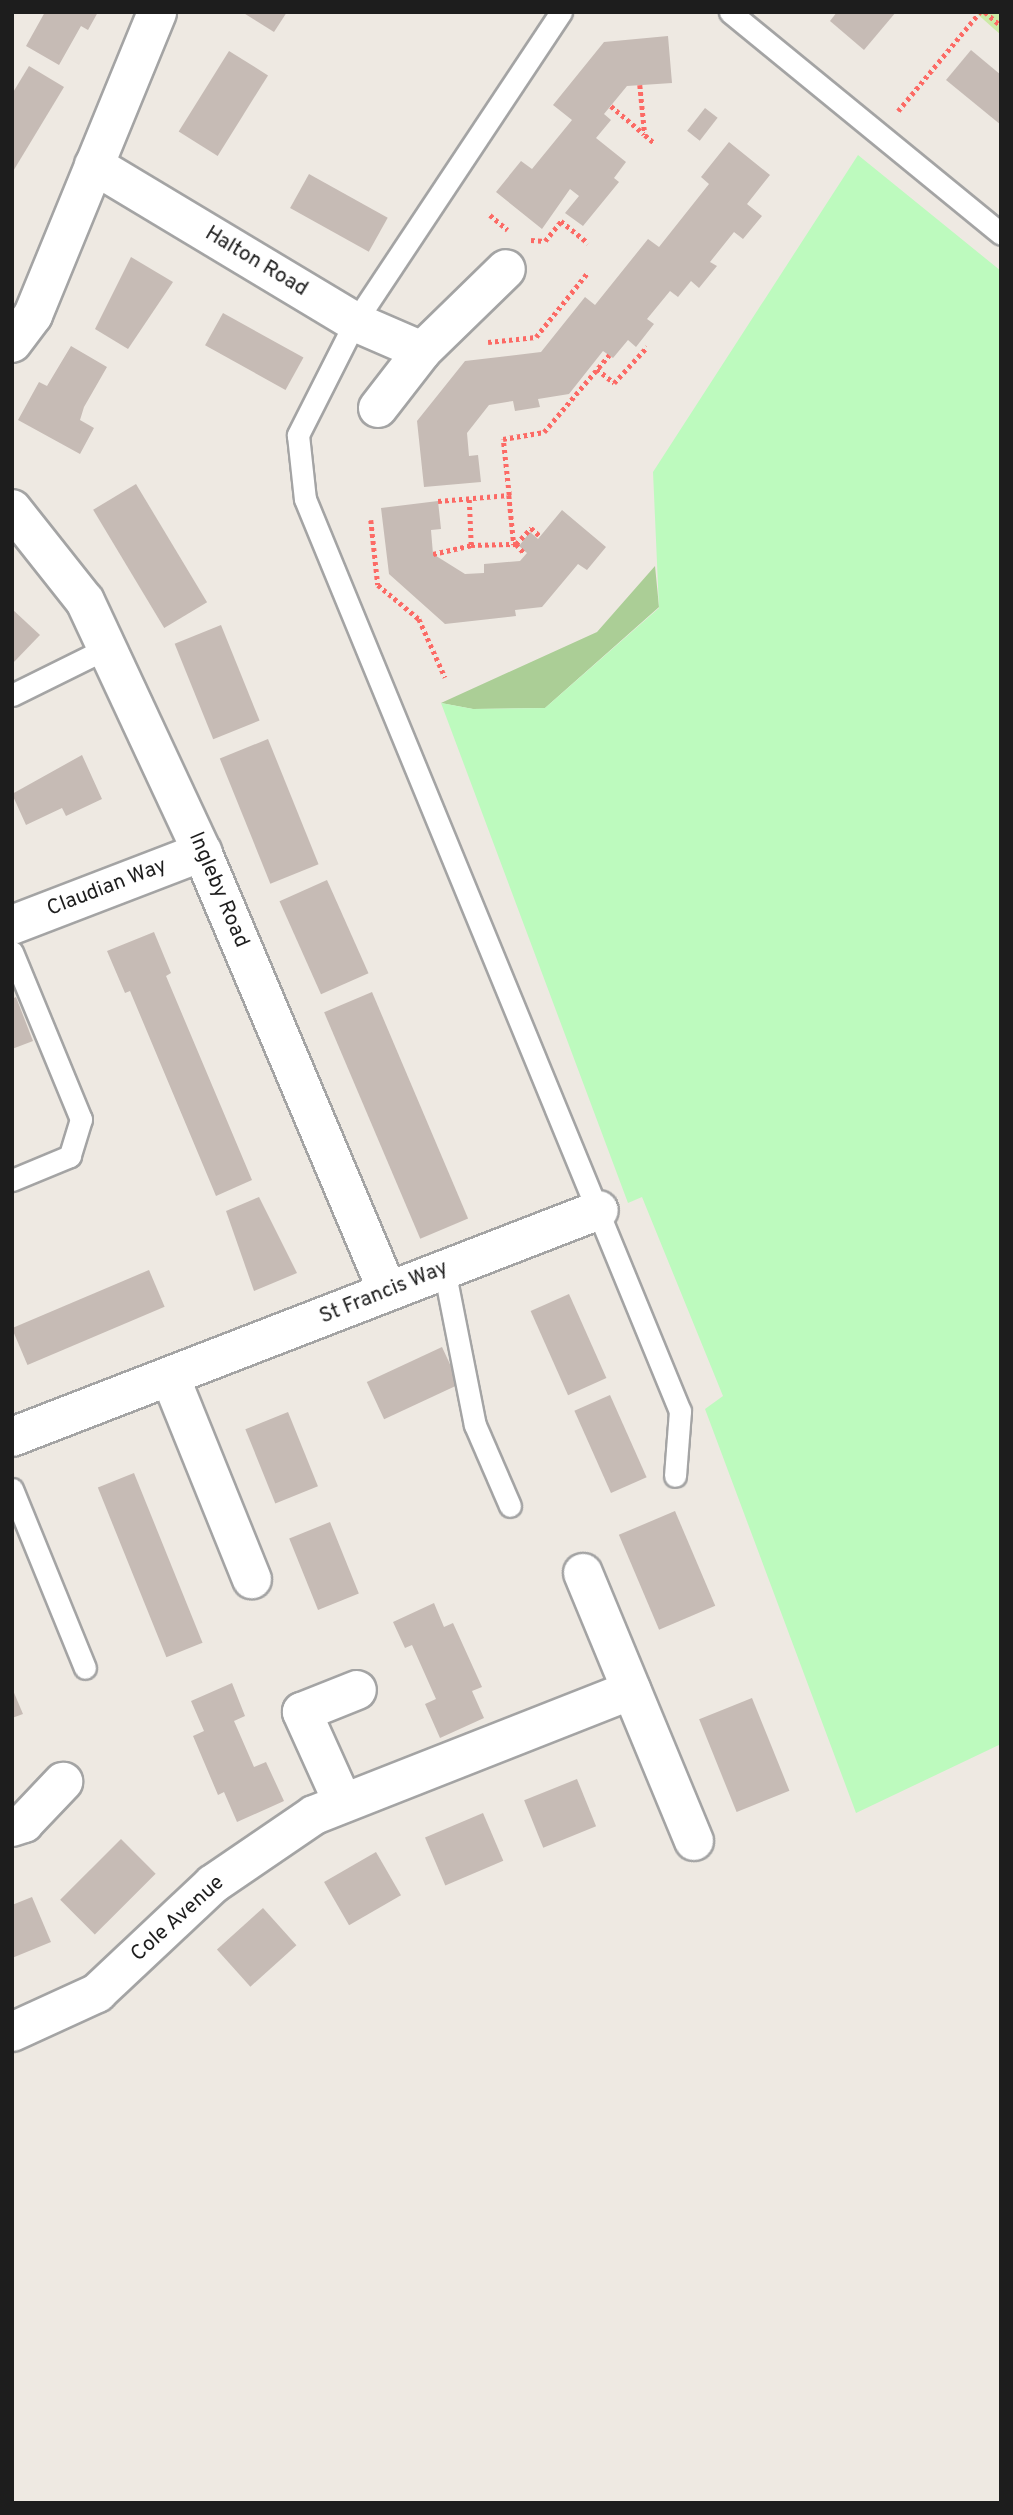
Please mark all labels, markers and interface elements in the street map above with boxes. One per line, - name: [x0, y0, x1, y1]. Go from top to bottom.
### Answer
- street label: Halton Road: [200, 221, 312, 303]
- street label: Ingleby Road: [182, 828, 254, 952]
- street label: Claudian Way: [44, 854, 170, 922]
- street label: St Francis Way: [316, 1256, 452, 1330]
- street label: Cole Avenue: [126, 1870, 230, 1968]

